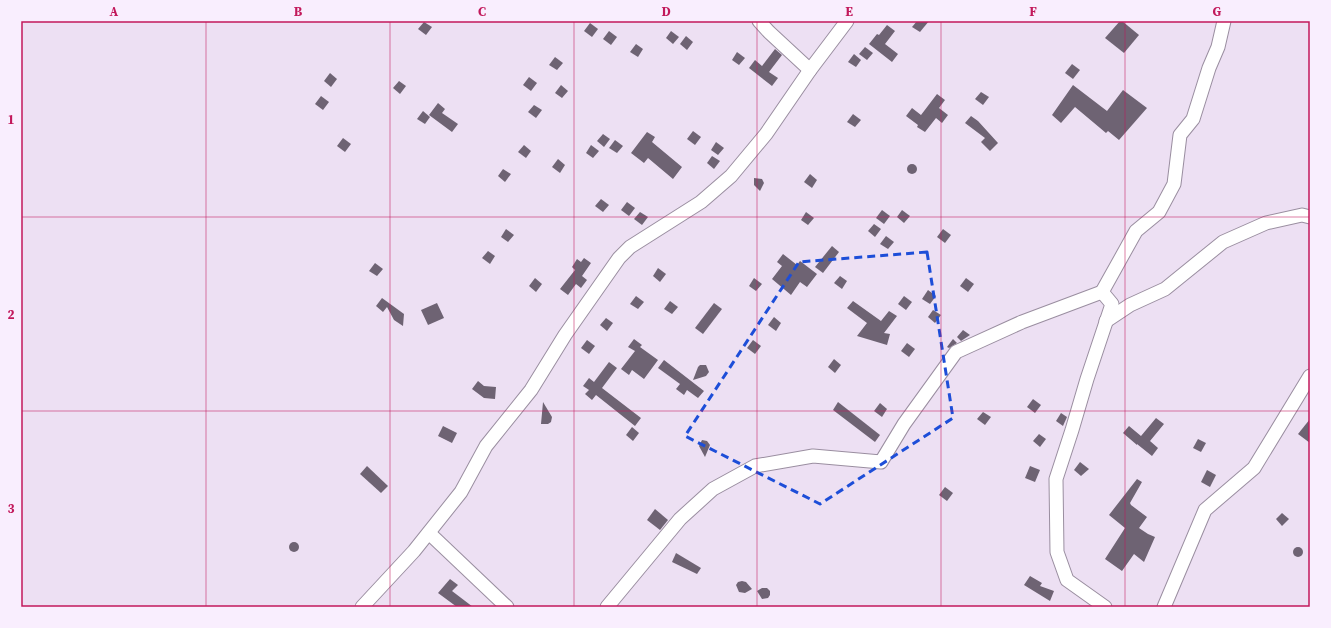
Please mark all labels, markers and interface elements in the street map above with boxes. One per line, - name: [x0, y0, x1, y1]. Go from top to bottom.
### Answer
- text: A: [110, 3, 119, 20]
- text: B: [294, 3, 303, 20]
- text: C: [478, 3, 486, 20]
- text: D: [661, 3, 671, 20]
- text: E: [845, 3, 853, 20]
- text: F: [1029, 3, 1037, 20]
- text: G: [1213, 3, 1222, 20]
- text: 1: [7, 111, 15, 128]
- text: 2: [7, 306, 15, 323]
- text: 3: [7, 500, 15, 517]

